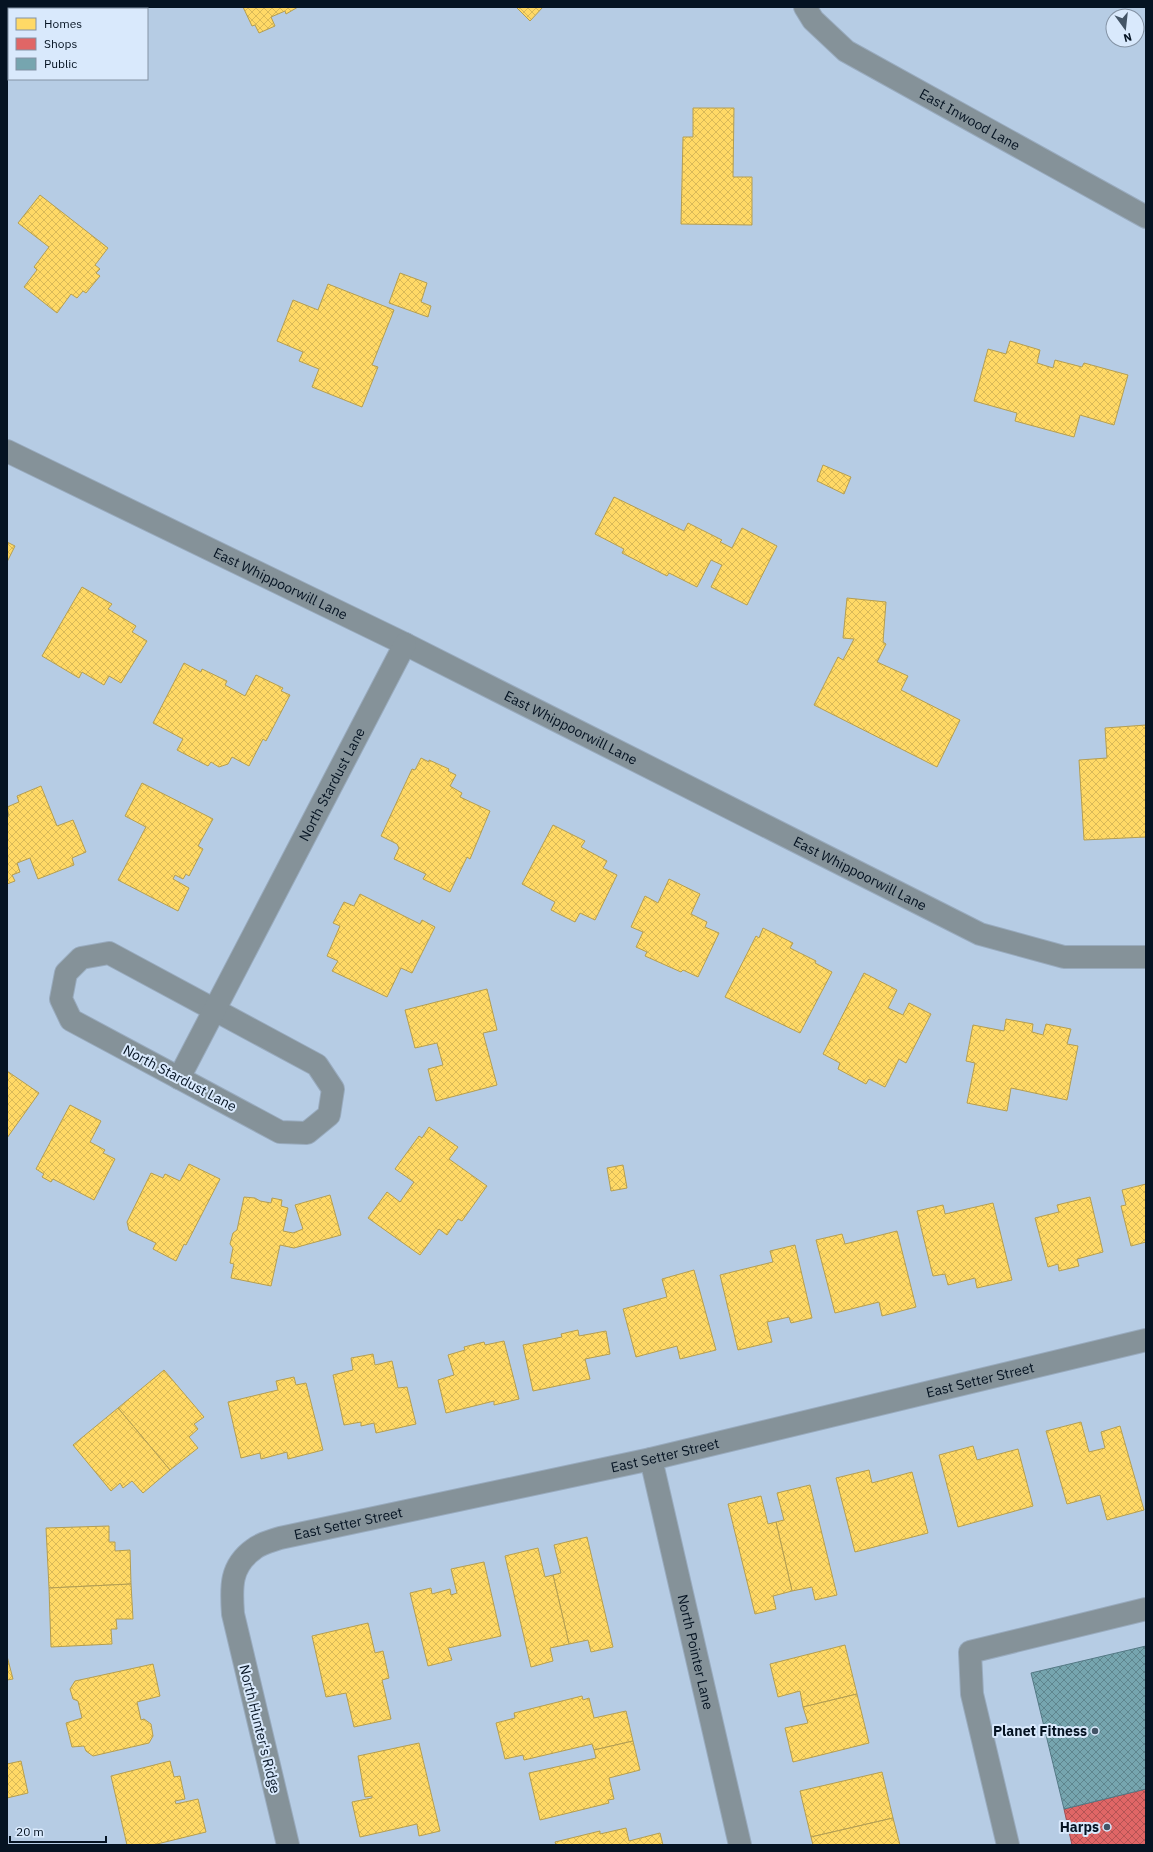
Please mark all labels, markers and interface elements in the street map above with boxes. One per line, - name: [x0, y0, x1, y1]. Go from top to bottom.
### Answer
- legend: [8, 8, 148, 80]
- north arrow: [1105, 8, 1145, 48]
- text: Homes: [44, 16, 82, 31]
- text: N: [1122, 30, 1133, 45]
- text: Shops: [44, 36, 77, 51]
- text: Public: [44, 56, 77, 71]
- street label: East Inwood Lane: [916, 84, 1023, 155]
- street label: East Whippoorwill Lane: [210, 543, 351, 624]
- street label: East Whippoorwill Lane: [501, 686, 641, 769]
- street label: North Stardust Lane: [295, 724, 369, 844]
- street label: East Whippoorwill Lane: [790, 832, 930, 915]
- street label: North Stardust Lane: [120, 1041, 240, 1116]
- street label: East Setter Street: [924, 1358, 1036, 1402]
- street label: East Setter Street: [609, 1434, 721, 1476]
- street label: East Setter Street: [292, 1503, 404, 1544]
- street label: North Pointer Lane: [673, 1593, 718, 1712]
- street label: North Hunter's Ridge: [235, 1663, 285, 1796]
- place label: Planet Fitness: [993, 1722, 1087, 1740]
- marker: Planet Fitness: [1090, 1726, 1100, 1736]
- scale bar: [10, 1818, 106, 1844]
- place label: Harps: [1060, 1818, 1099, 1836]
- marker: Harps: [1102, 1822, 1112, 1832]
- text: 20 m: [16, 1824, 44, 1839]

